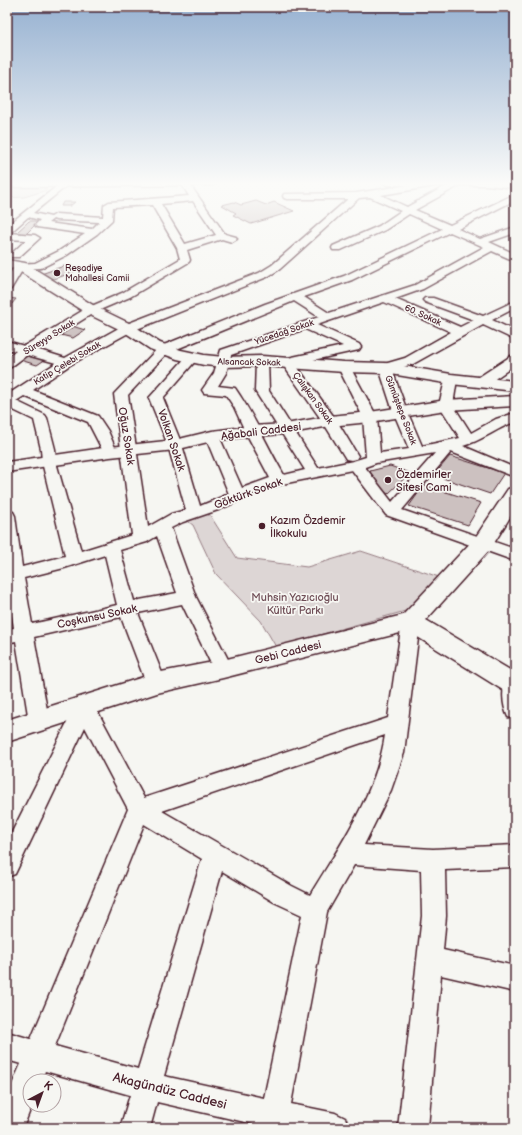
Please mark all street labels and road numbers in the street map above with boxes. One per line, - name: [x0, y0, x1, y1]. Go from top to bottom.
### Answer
- street label: 60. Sokak: [403, 302, 443, 329]
- street label: Süreyya Sokak: [22, 317, 77, 358]
- street label: Yücedağ Sokak: [252, 317, 316, 348]
- street label: Katip Çelebi Sokak: [32, 339, 103, 388]
- street label: Alsancak Sokak: [217, 356, 281, 369]
- street label: Çalışkan Sokak: [290, 370, 335, 427]
- street label: Gümüştepe Sokak: [382, 374, 419, 447]
- street label: Oğuz Sokak: [116, 406, 138, 467]
- street label: Volkan Sokak: [155, 407, 188, 473]
- street label: Ağabali Caddesi: [220, 420, 302, 443]
- street label: Göktürk Sokak: [212, 475, 285, 512]
- street label: Coşkunsu Sokak: [56, 602, 139, 631]
- street label: Gebi Caddesi: [254, 638, 323, 667]
- street label: Akagündüz Caddesi: [111, 1069, 228, 1113]

